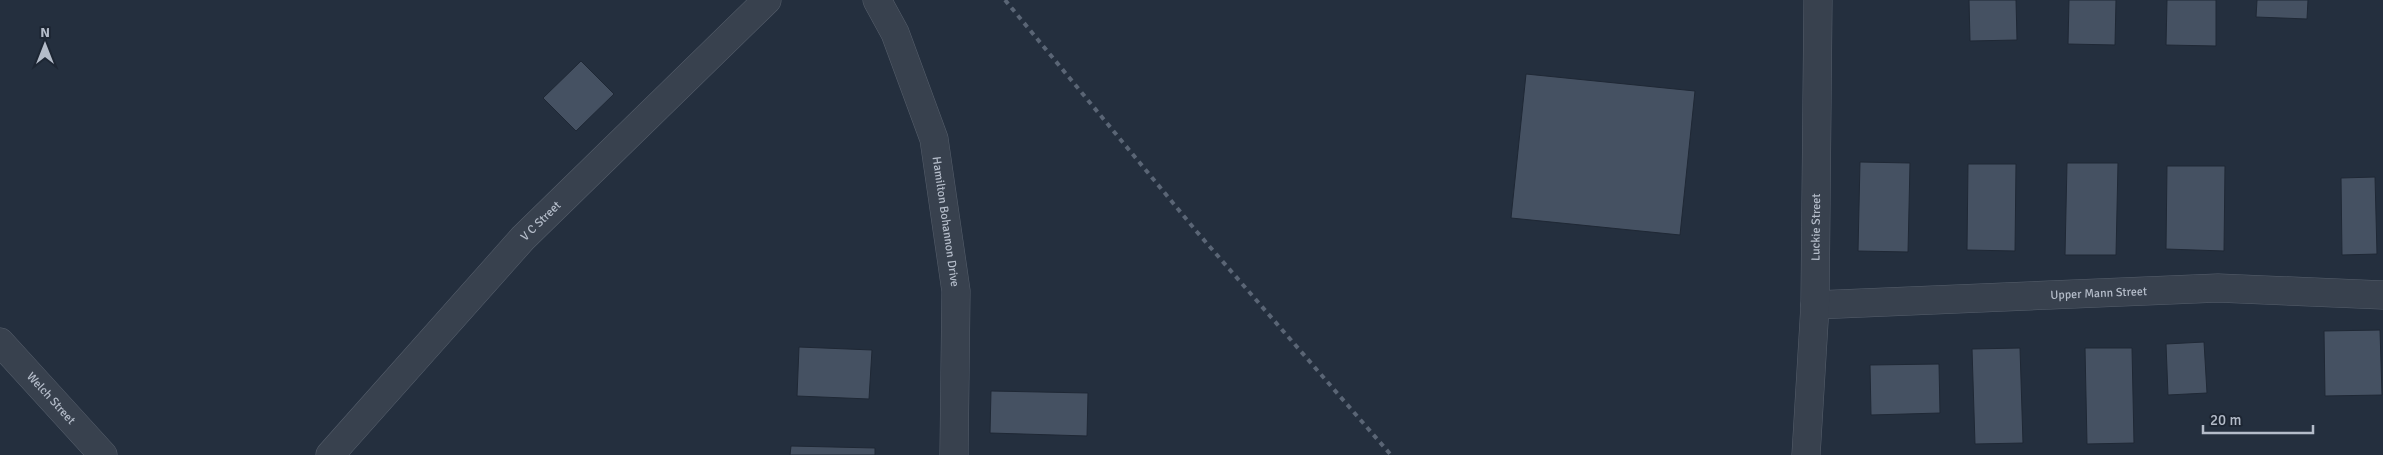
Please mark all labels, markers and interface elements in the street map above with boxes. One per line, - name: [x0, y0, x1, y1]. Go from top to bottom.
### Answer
- north arrow: [20, 20, 70, 70]
- text: N: [40, 24, 50, 41]
- street label: Hamilton Bohannon Drive: [929, 156, 962, 288]
- street label: Luckie Street: [1808, 194, 1824, 261]
- street label: V C Street: [518, 198, 564, 244]
- street label: Upper Mann Street: [2050, 284, 2147, 303]
- street label: Welch Street: [23, 369, 78, 428]
- scale bar: [2203, 402, 2313, 434]
- text: 20 m: [2210, 411, 2241, 429]

